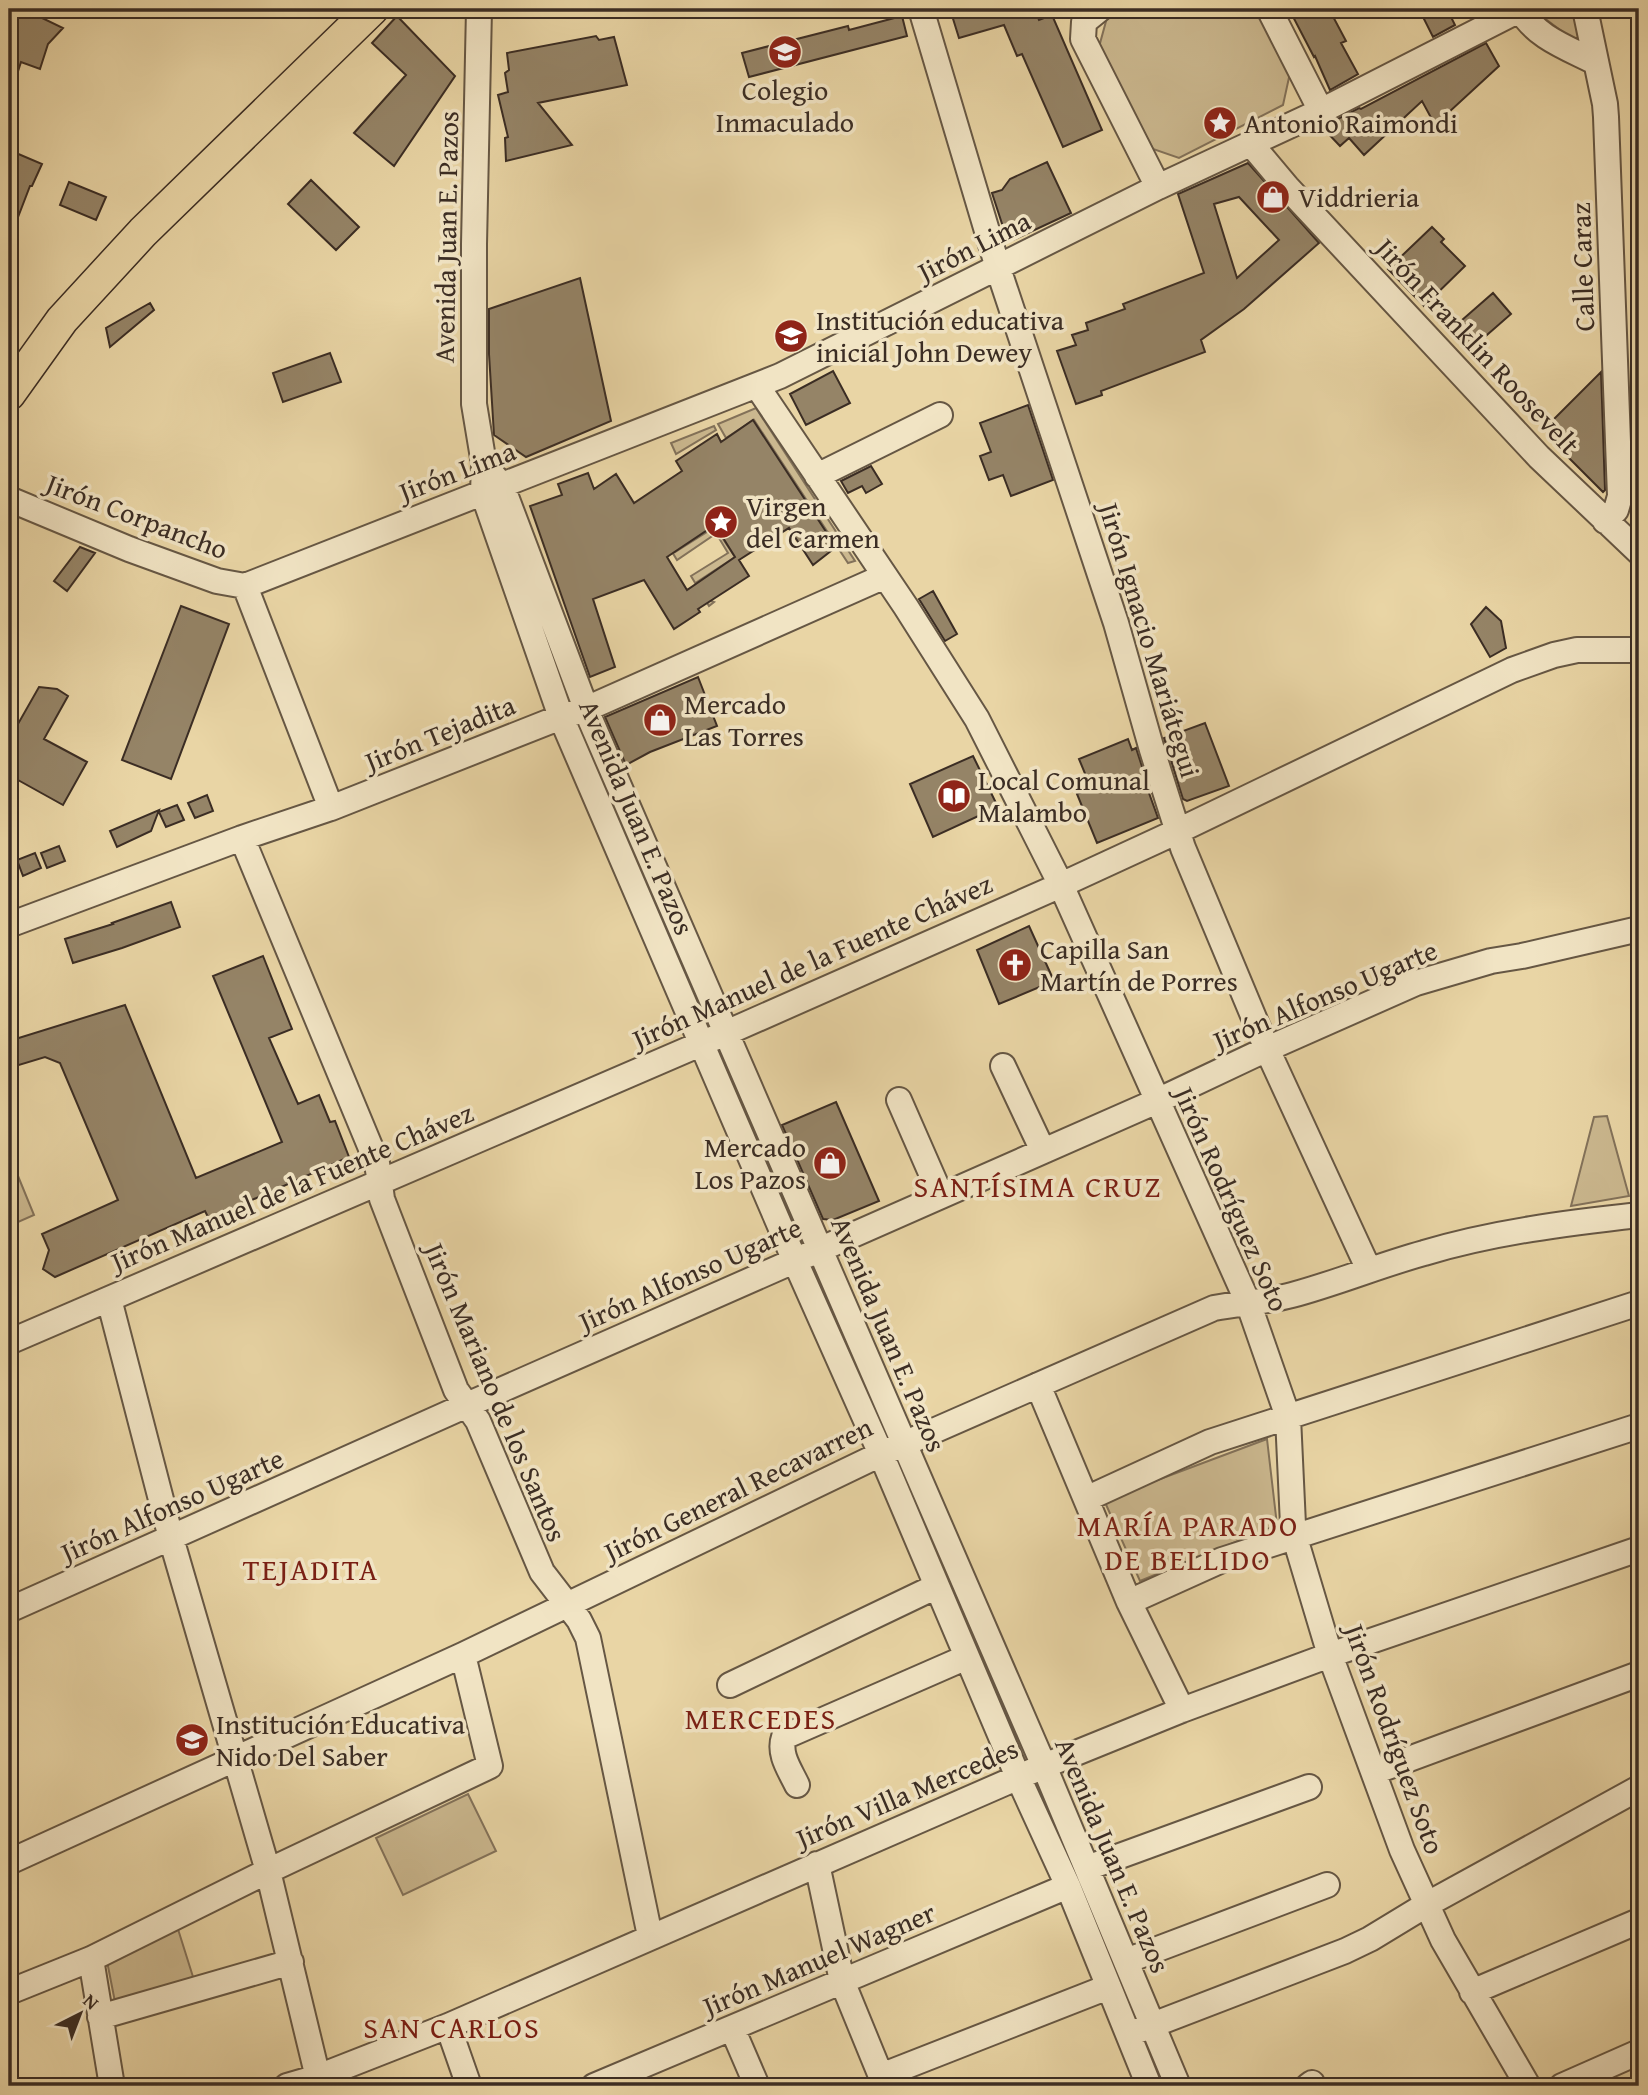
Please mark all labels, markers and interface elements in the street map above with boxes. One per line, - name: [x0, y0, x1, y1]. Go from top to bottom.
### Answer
- school or university icon: Colegio Inmaculado: [766, 33, 804, 71]
- place label: Colegio Inmaculado: [716, 69, 854, 142]
- place label: Antonio Raimondi: [1244, 102, 1458, 143]
- place icon: Antonio Raimondi: [1201, 104, 1239, 142]
- street label: Avenida Juan E. Pazos: [423, 111, 468, 363]
- place label: Viddrieria: [1298, 176, 1420, 217]
- shop icon: Viddrieria: [1254, 178, 1292, 216]
- street label: Jirón Lima: [907, 199, 1038, 293]
- street label: Calle Caraz: [1559, 202, 1604, 332]
- street label: Jirón Franklin Roosevelt: [1365, 226, 1590, 463]
- place label: Institución educativa inicial John Dewey: [816, 299, 1065, 372]
- school or university icon: Institución educativa inicial John Dewey: [772, 317, 810, 355]
- street label: Jirón Lima: [390, 429, 522, 513]
- street label: Jirón Corpancho: [38, 461, 234, 569]
- place label: Virgen del Carmen: [746, 485, 880, 558]
- street label: Jirón Ignacio Mariátegui: [1088, 495, 1212, 782]
- place icon: Virgen del Carmen: [702, 503, 740, 541]
- street label: Jirón Tejadita: [356, 683, 522, 782]
- place label: Mercado Las Torres: [684, 683, 804, 756]
- street label: Avenida Juan E. Pazos: [569, 693, 706, 941]
- shop icon: Mercado Las Torres: [641, 701, 679, 739]
- place label: Local Comunal Malambo: [978, 759, 1150, 832]
- library icon: Local Comunal Malambo: [935, 777, 973, 815]
- street label: Jirón Manuel de la Fuente Chávez: [623, 863, 998, 1060]
- place label: Capilla San Martín de Porres: [1040, 928, 1238, 1001]
- street label: Jirón Alfonso Ugarte: [1204, 929, 1443, 1061]
- church icon: Capilla San Martín de Porres: [996, 946, 1034, 984]
- street label: Jirón Rodríguez Soto: [1163, 1077, 1300, 1318]
- street label: Jirón Manuel de la Fuente Chávez: [102, 1092, 479, 1283]
- place label: Mercado Los Pazos: [695, 1126, 806, 1199]
- shop icon: Mercado Los Pazos: [811, 1144, 849, 1182]
- district label: SANTÍSIMA CRUZ: [913, 1164, 1163, 1208]
- street label: Jirón Alfonso Ugarte: [569, 1206, 808, 1342]
- street label: Avenida Juan E. Pazos: [821, 1210, 958, 1458]
- street label: Jirón Mariano de los Santos: [414, 1233, 578, 1548]
- street label: Jirón General Recavarren: [594, 1406, 879, 1573]
- street label: Jirón Alfonso Ugarte: [51, 1437, 290, 1573]
- district label: MARÍA PARADO DE BELLIDO: [1077, 1503, 1299, 1581]
- district label: TEJADITA: [243, 1547, 379, 1591]
- street label: Jirón Rodríguez Soto: [1334, 1615, 1456, 1860]
- district label: MERCEDES: [685, 1696, 837, 1740]
- place label: Institución Educativa Nido Del Saber: [216, 1703, 466, 1776]
- school or university icon: Institución Educativa Nido Del Saber: [173, 1721, 211, 1759]
- street label: Jirón Villa Mercedes: [787, 1727, 1024, 1859]
- street label: Avenida Juan E. Pazos: [1045, 1731, 1182, 1979]
- street label: Jirón Manuel Wagner: [693, 1891, 942, 2027]
- north arrow: [46, 1980, 116, 2050]
- text: N: [77, 1987, 106, 2016]
- district label: SAN CARLOS: [363, 2005, 541, 2049]

